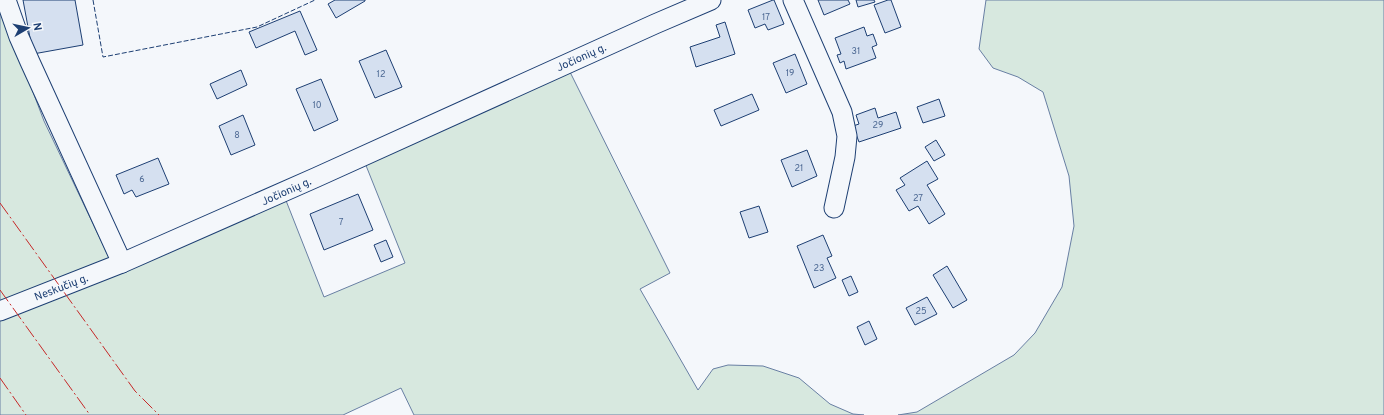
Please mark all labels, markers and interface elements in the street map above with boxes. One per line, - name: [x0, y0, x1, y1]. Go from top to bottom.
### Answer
- north arrow: [8, 8, 48, 48]
- house number: 17: [762, 12, 770, 23]
- text: N: [29, 22, 44, 32]
- street label: Jočionių g.: [554, 41, 609, 75]
- house number: 31: [852, 46, 860, 57]
- house number: 19: [786, 68, 794, 79]
- house number: 12: [377, 69, 385, 80]
- house number: 10: [312, 100, 322, 111]
- house number: 29: [873, 120, 883, 131]
- house number: 8: [234, 130, 240, 141]
- house number: 21: [795, 163, 803, 174]
- house number: 6: [139, 174, 145, 185]
- street label: Jočionių g.: [259, 175, 314, 209]
- house number: 27: [913, 193, 923, 204]
- house number: 7: [339, 217, 344, 228]
- house number: 23: [814, 263, 824, 274]
- street label: Neskučių g.: [32, 271, 90, 305]
- house number: 25: [915, 306, 927, 317]

